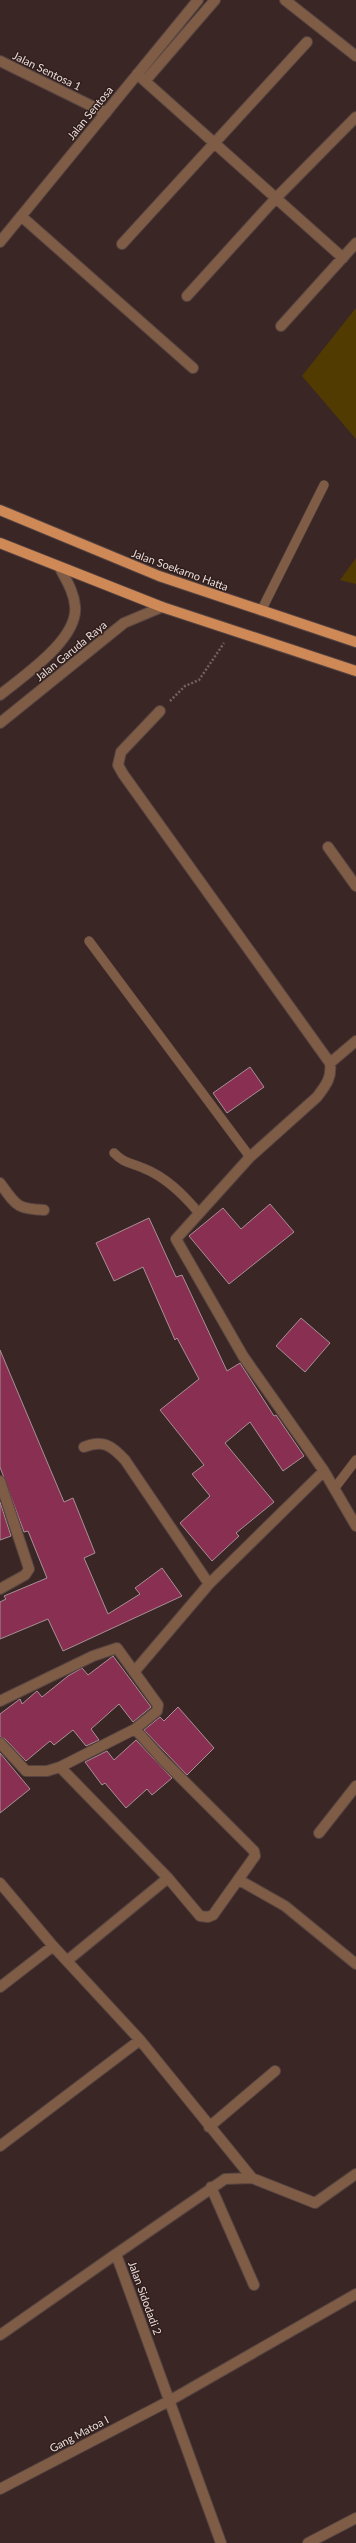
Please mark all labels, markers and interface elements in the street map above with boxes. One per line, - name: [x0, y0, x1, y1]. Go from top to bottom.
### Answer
- street label: Jalan Sentosa 1: [11, 48, 83, 93]
- street label: Jalan Sentosa: [64, 83, 115, 142]
- street label: Jalan Soekarno Hatta: [130, 546, 230, 593]
- street label: Jalan Garuda Raya: [32, 618, 109, 683]
- street label: Jalan Sidodadi 2: [126, 2259, 165, 2336]
- street label: Gang Matoa I: [47, 2413, 111, 2455]

